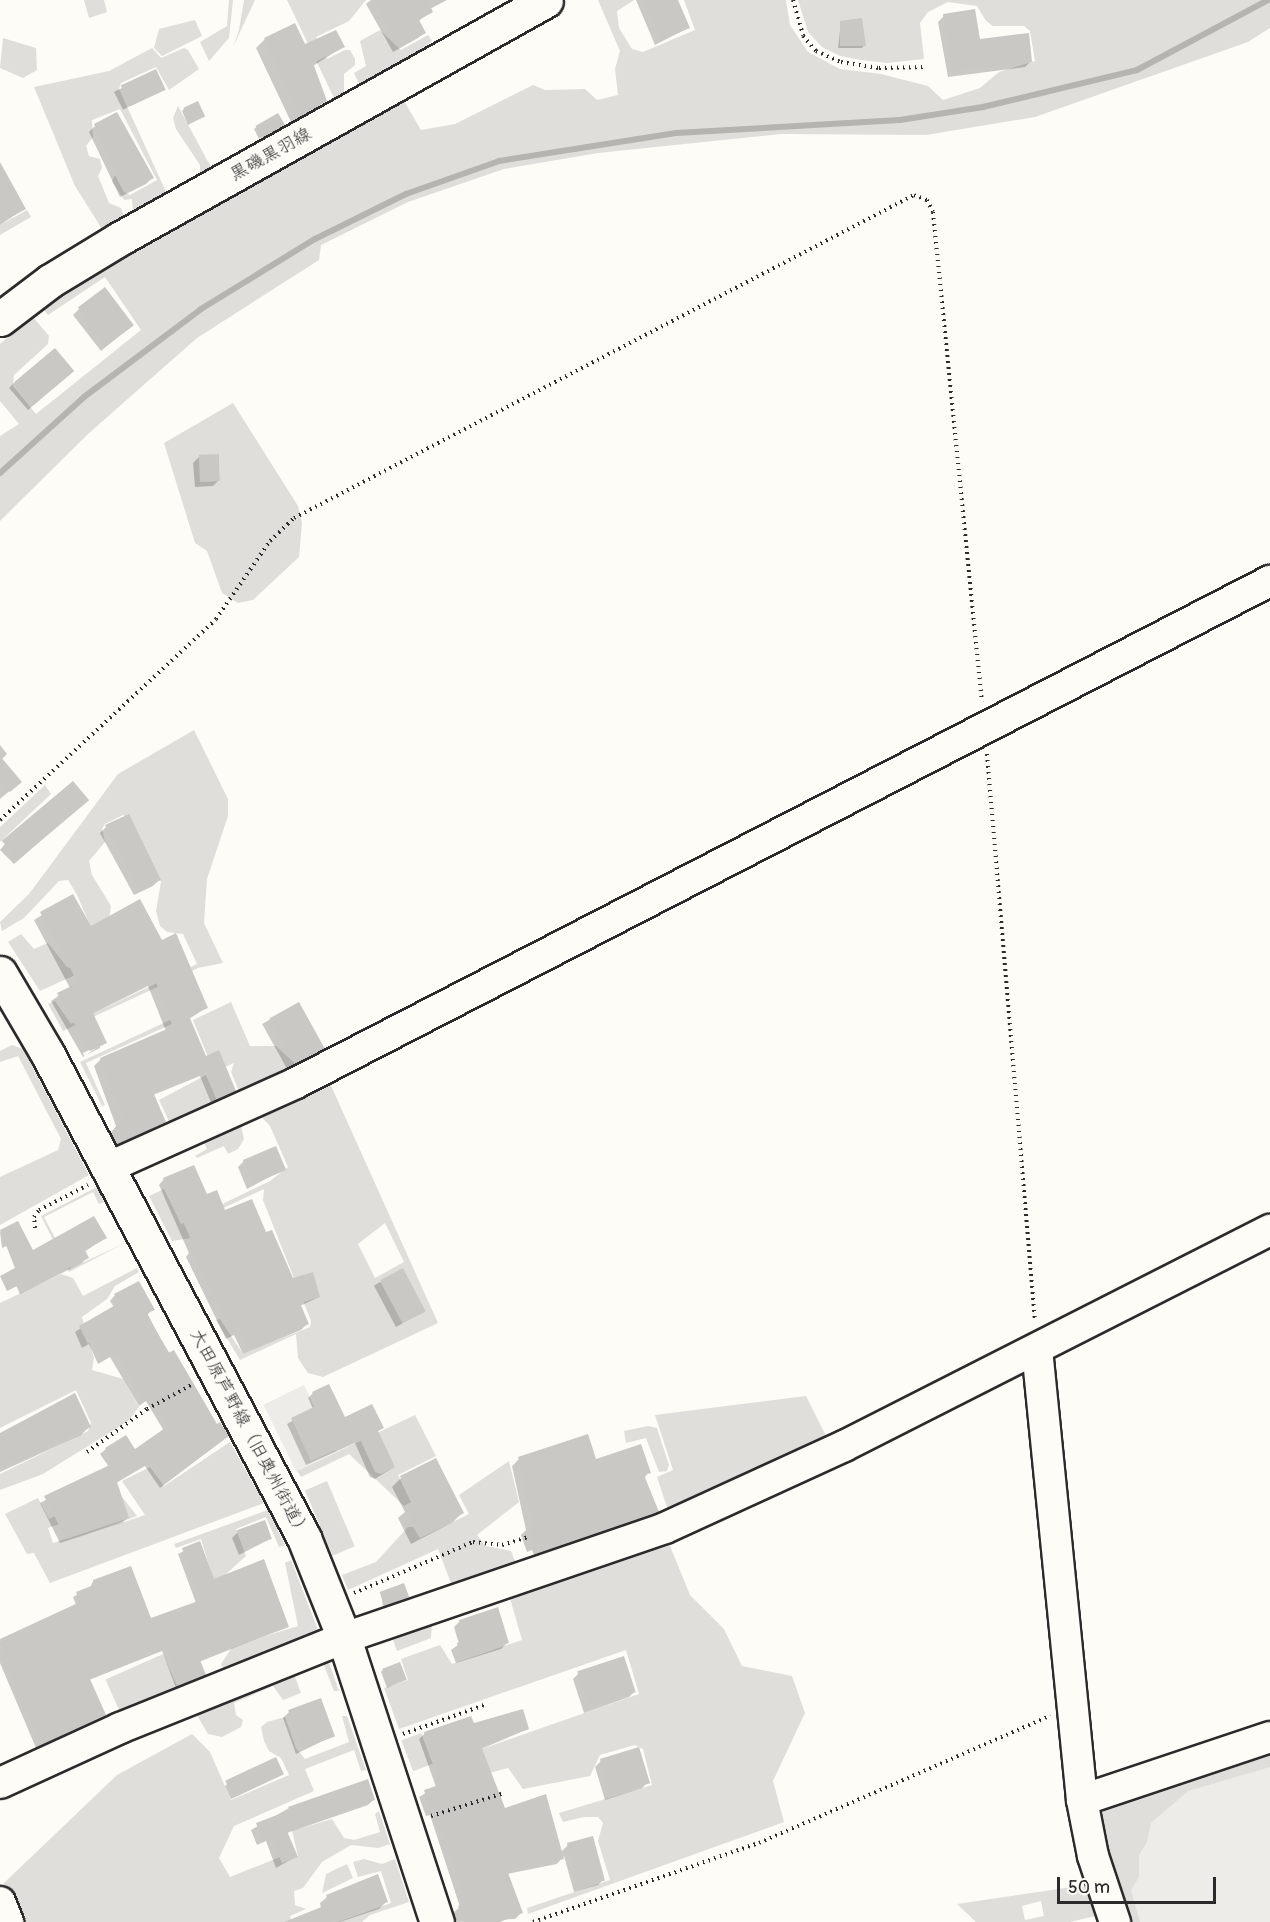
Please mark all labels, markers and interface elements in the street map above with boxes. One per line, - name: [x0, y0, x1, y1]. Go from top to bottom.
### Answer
- street label: 黒磯黒羽線: [226, 124, 316, 186]
- street label: 大田原芦野線（旧奥州街道）: [185, 1326, 313, 1542]
- scale bar: [1060, 1865, 1219, 1903]
- text: 50 m: [1068, 1876, 1110, 1899]

